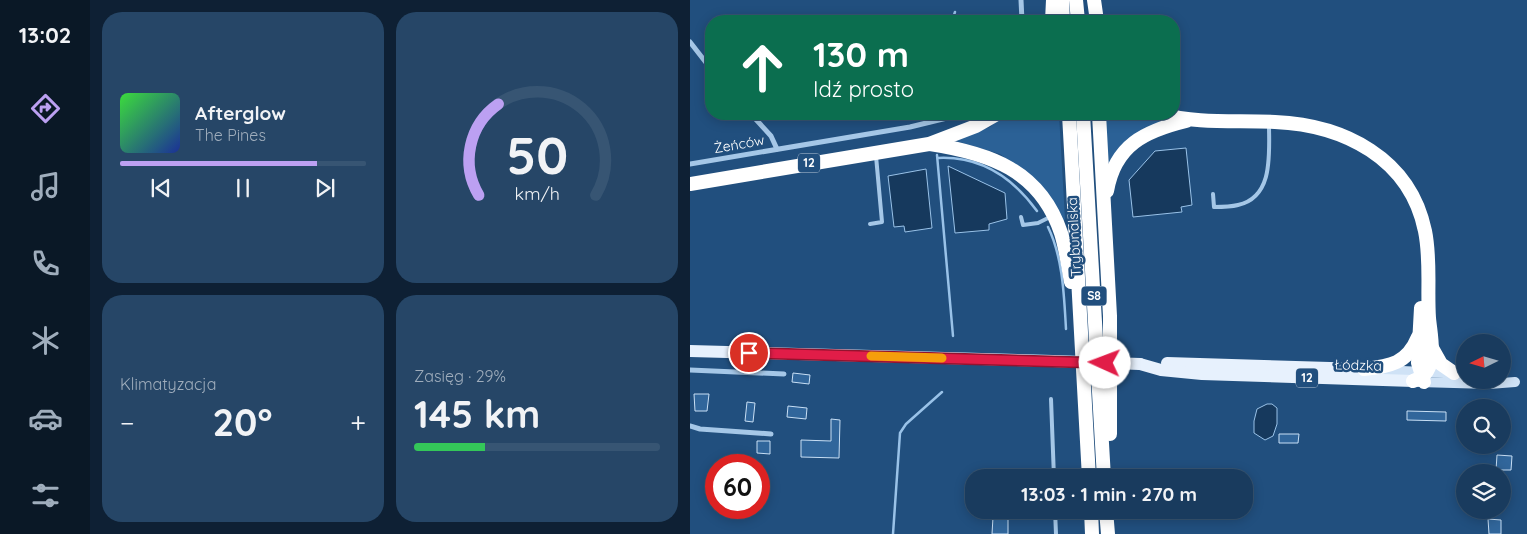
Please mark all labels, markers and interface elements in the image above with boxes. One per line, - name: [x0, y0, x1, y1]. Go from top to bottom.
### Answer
- text: 13:02: [19, 21, 71, 49]
- text: 130 m: [813, 32, 909, 76]
- icon: ahead: [730, 35, 795, 100]
- text: Idź prosto: [813, 75, 914, 103]
- icon: directions: [28, 91, 63, 126]
- text: Afterglow: [195, 101, 286, 125]
- text: 50: [506, 122, 568, 187]
- text: The Pines: [195, 125, 266, 145]
- street label: Żeńców: [712, 131, 766, 157]
- road number: 12: [798, 154, 820, 172]
- icon: music: [28, 169, 63, 204]
- icon: previous: [147, 174, 175, 202]
- icon: pause: [229, 174, 257, 202]
- icon: next: [311, 174, 339, 202]
- text: km/h: [514, 182, 560, 204]
- street label: Trybunalska: [1063, 197, 1085, 277]
- icon: phone: [28, 246, 63, 281]
- road number: S8: [1082, 286, 1106, 306]
- icon: climate: [28, 323, 63, 358]
- pin: [728, 332, 770, 374]
- north arrow: [1456, 334, 1511, 389]
- map controls: [1456, 334, 1511, 519]
- position arrow: [1078, 336, 1130, 388]
- icon: arrive: [735, 339, 763, 367]
- street label: Łódzka: [1334, 355, 1382, 375]
- text: Zasięg · 29%: [414, 366, 506, 386]
- road number: 12: [1296, 368, 1318, 388]
- text: Klimatyzacja: [120, 374, 216, 394]
- text: 145 km: [414, 390, 540, 438]
- text: 20°: [212, 398, 272, 446]
- button: search: [1456, 399, 1511, 454]
- icon: car: [28, 401, 63, 436]
- text: −: [120, 405, 135, 440]
- text: +: [350, 405, 366, 440]
- speed limit sign: 60: [705, 454, 770, 519]
- button: layers: [1456, 464, 1511, 519]
- icon: filters: [28, 478, 63, 513]
- text: 13:03 · 1 min · 270 m: [1021, 482, 1197, 506]

